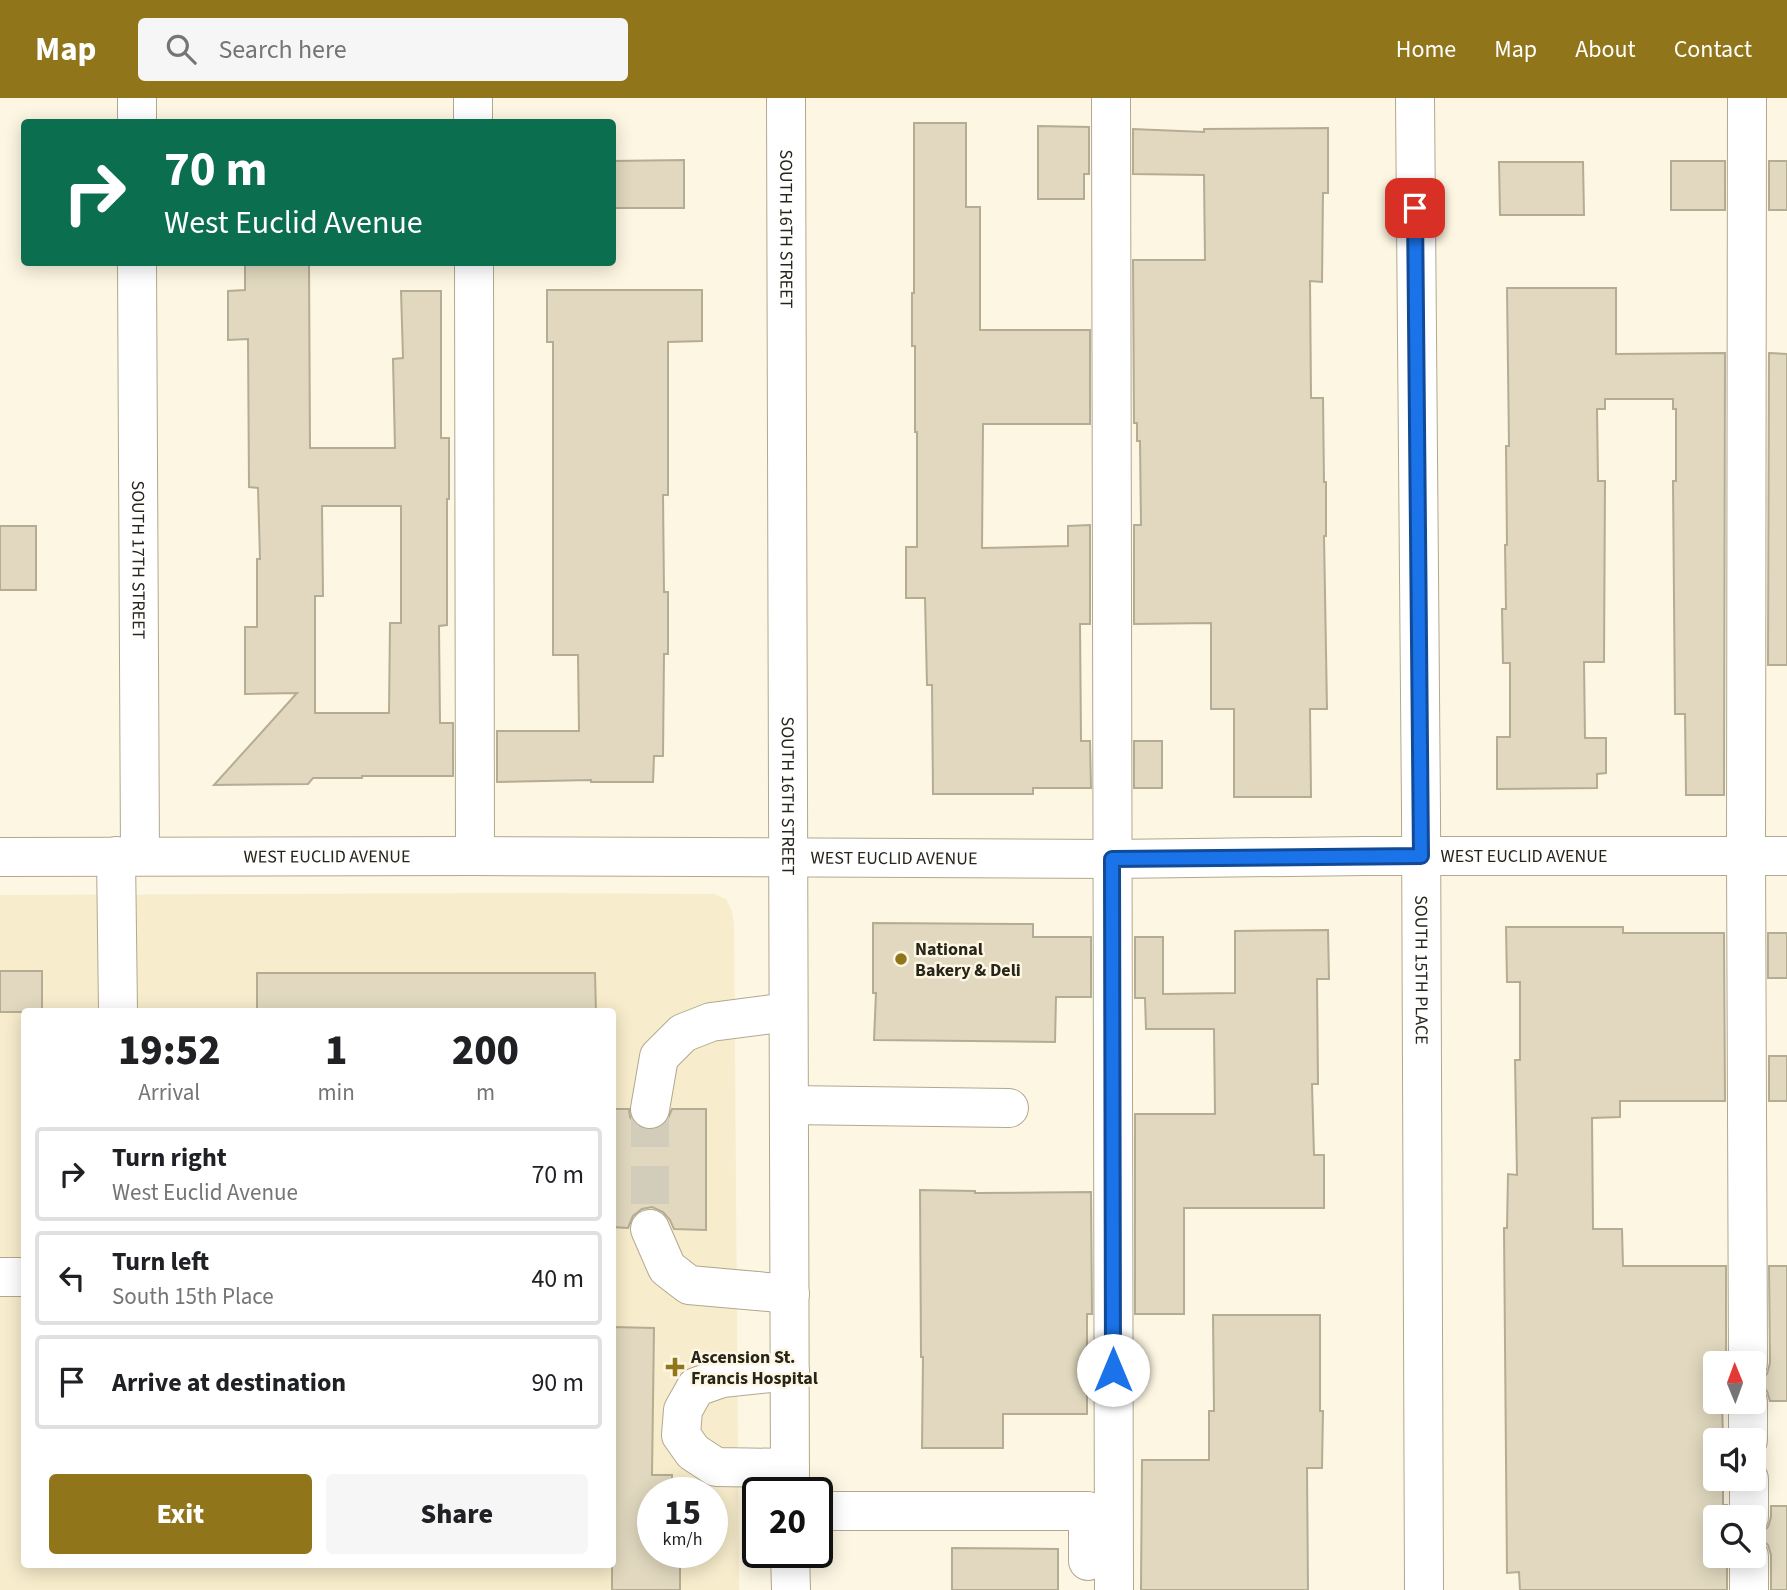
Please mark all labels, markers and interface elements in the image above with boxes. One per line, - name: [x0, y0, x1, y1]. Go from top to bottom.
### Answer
- search box: [138, 18, 628, 81]
- text: Map: [35, 26, 96, 73]
- icon: search: [162, 30, 200, 68]
- text: Search here: [218, 31, 347, 68]
- text: Home: [1396, 32, 1456, 67]
- text: Map: [1494, 32, 1537, 67]
- text: About: [1575, 32, 1636, 67]
- text: Contact: [1674, 32, 1752, 67]
- text: 70 m: [164, 135, 268, 205]
- icon: right: [49, 147, 140, 238]
- street label: SOUTH 16TH STREET: [773, 149, 799, 309]
- pin: [1385, 178, 1445, 238]
- icon: arrive: [1396, 189, 1434, 227]
- text: West Euclid Avenue: [164, 200, 423, 246]
- street label: SOUTH 17TH STREET: [125, 480, 151, 640]
- street label: SOUTH 16TH STREET: [775, 716, 800, 876]
- street label: WEST EUCLID AVENUE: [244, 844, 410, 869]
- street label: WEST EUCLID AVENUE: [1441, 844, 1607, 869]
- street label: WEST EUCLID AVENUE: [811, 846, 977, 871]
- street label: SOUTH 15TH PLACE: [1408, 895, 1434, 1045]
- place label: National Bakery & Deli: [915, 937, 1021, 983]
- marker: National Bakery & Deli: [893, 951, 909, 967]
- text: 19:52: [118, 1021, 221, 1081]
- text: 1: [325, 1021, 347, 1081]
- text: 200: [452, 1021, 519, 1081]
- text: Arrival: [138, 1076, 200, 1109]
- text: min: [318, 1076, 355, 1109]
- text: m: [476, 1076, 495, 1109]
- text: Turn right: [112, 1139, 227, 1176]
- icon: right: [53, 1155, 91, 1193]
- text: 70 m: [531, 1156, 584, 1193]
- text: West Euclid Avenue: [112, 1176, 298, 1209]
- text: Turn left: [112, 1243, 209, 1280]
- icon: left: [53, 1259, 91, 1297]
- text: 40 m: [531, 1260, 584, 1297]
- text: South 15th Place: [112, 1280, 274, 1313]
- position arrow: [1076, 1333, 1150, 1407]
- place label: Ascension St. Francis Hospital: [690, 1345, 818, 1391]
- north arrow: [1703, 1351, 1766, 1414]
- map controls: [1703, 1351, 1766, 1568]
- marker: Ascension St. Francis Hospital: [665, 1357, 685, 1377]
- icon: arrive: [53, 1363, 91, 1401]
- text: Arrive at destination: [112, 1364, 346, 1401]
- text: 90 m: [531, 1364, 584, 1401]
- button: sound: [1703, 1428, 1766, 1491]
- button: Exit: [49, 1474, 312, 1554]
- button: Share: [326, 1474, 588, 1554]
- speed limit sign: 20: [742, 1477, 833, 1568]
- text: 15: [664, 1488, 701, 1538]
- button: search: [1703, 1505, 1766, 1568]
- text: km/h: [663, 1527, 702, 1552]

